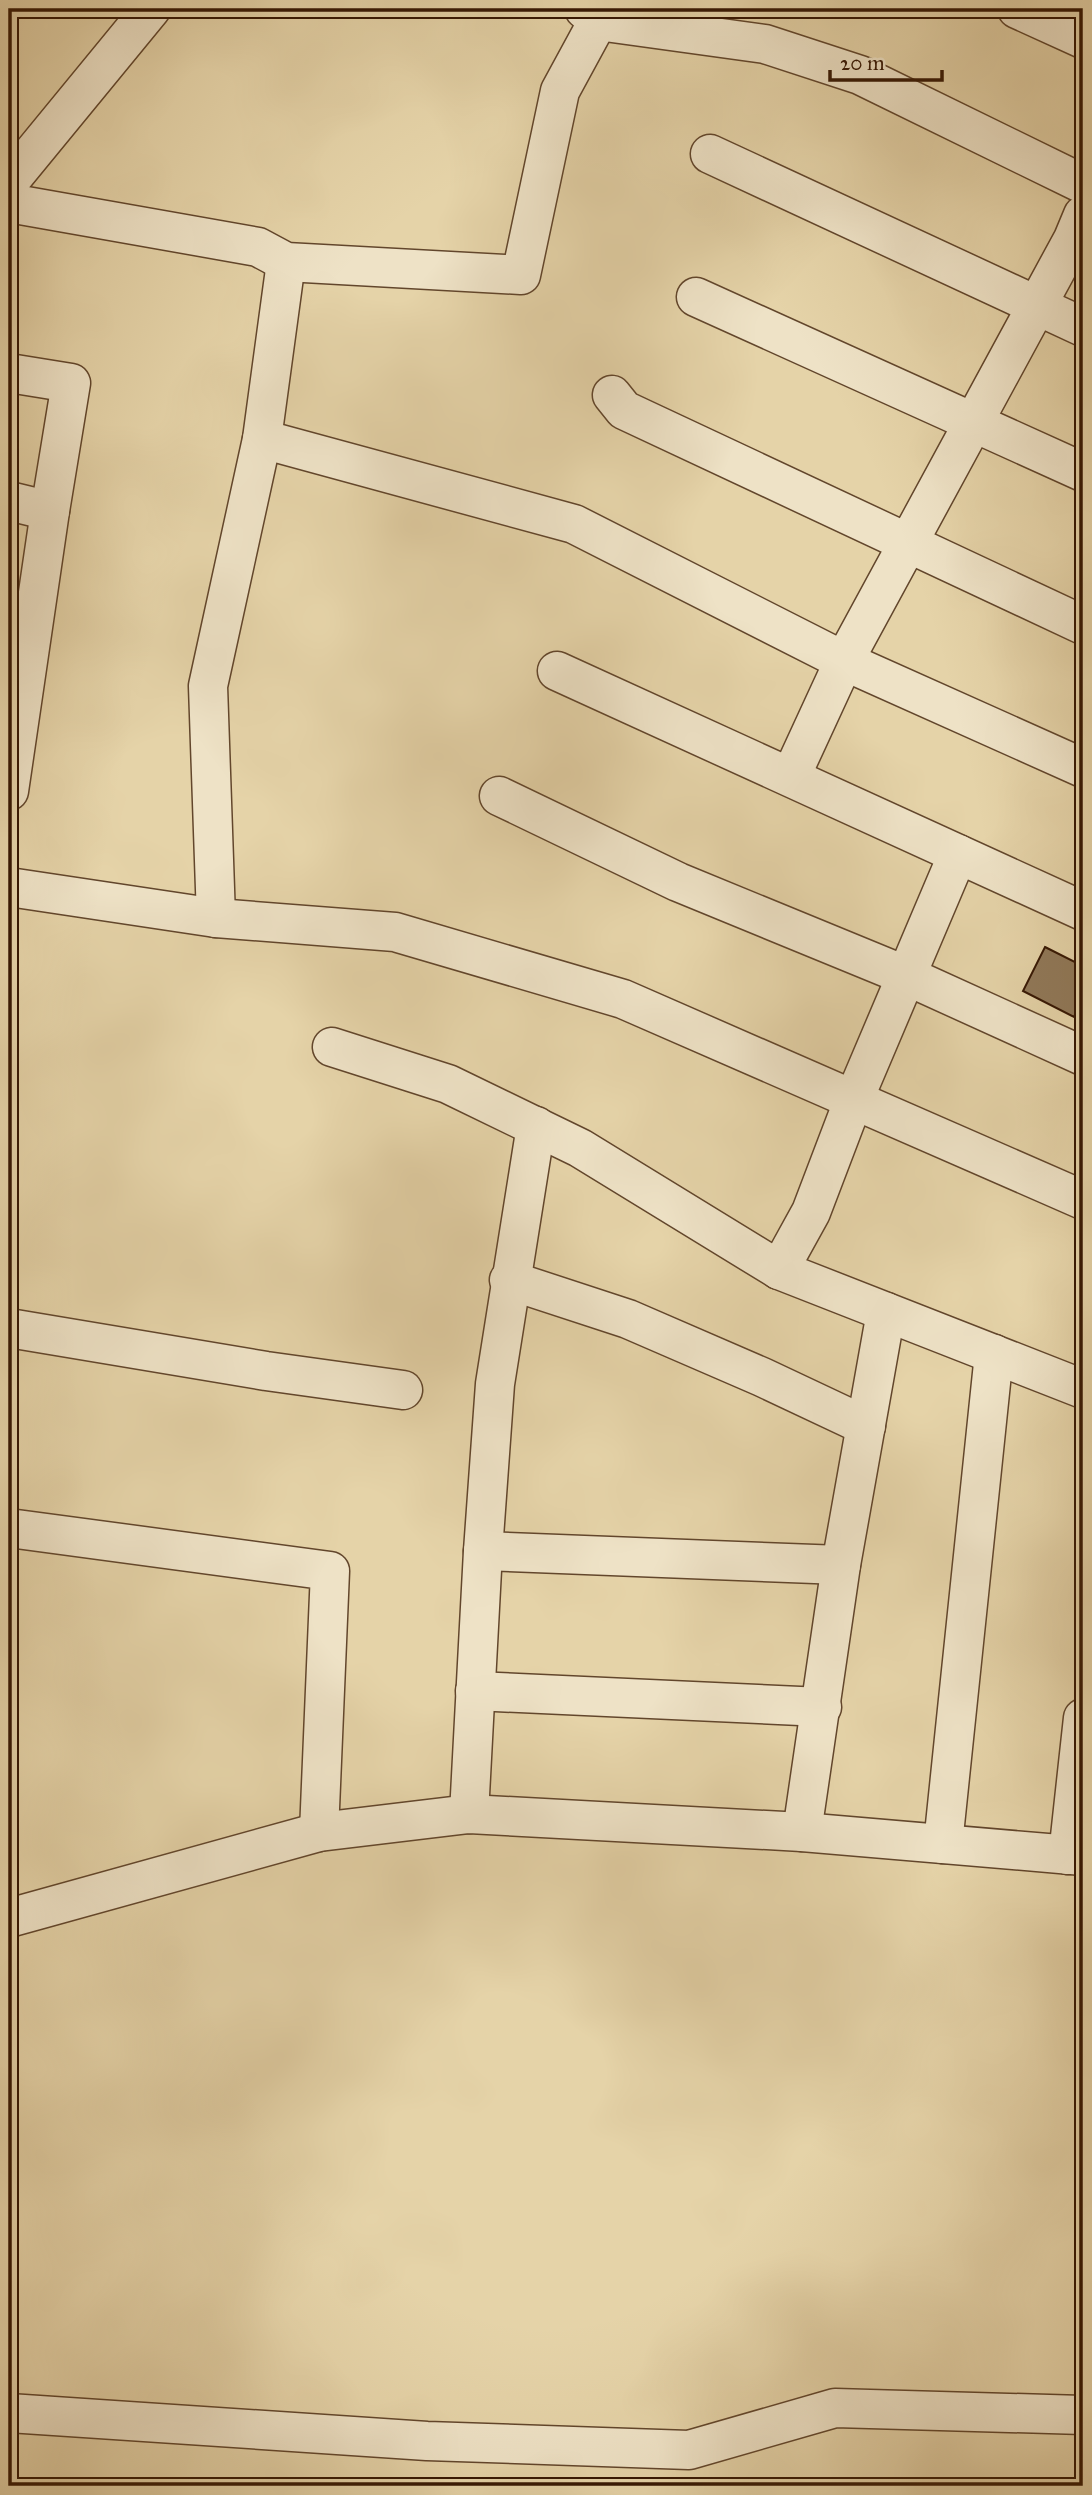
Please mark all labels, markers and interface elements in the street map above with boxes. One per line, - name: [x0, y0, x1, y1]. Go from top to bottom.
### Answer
- scale bar: [830, 38, 942, 82]
- text: 20 m: [840, 50, 885, 76]

